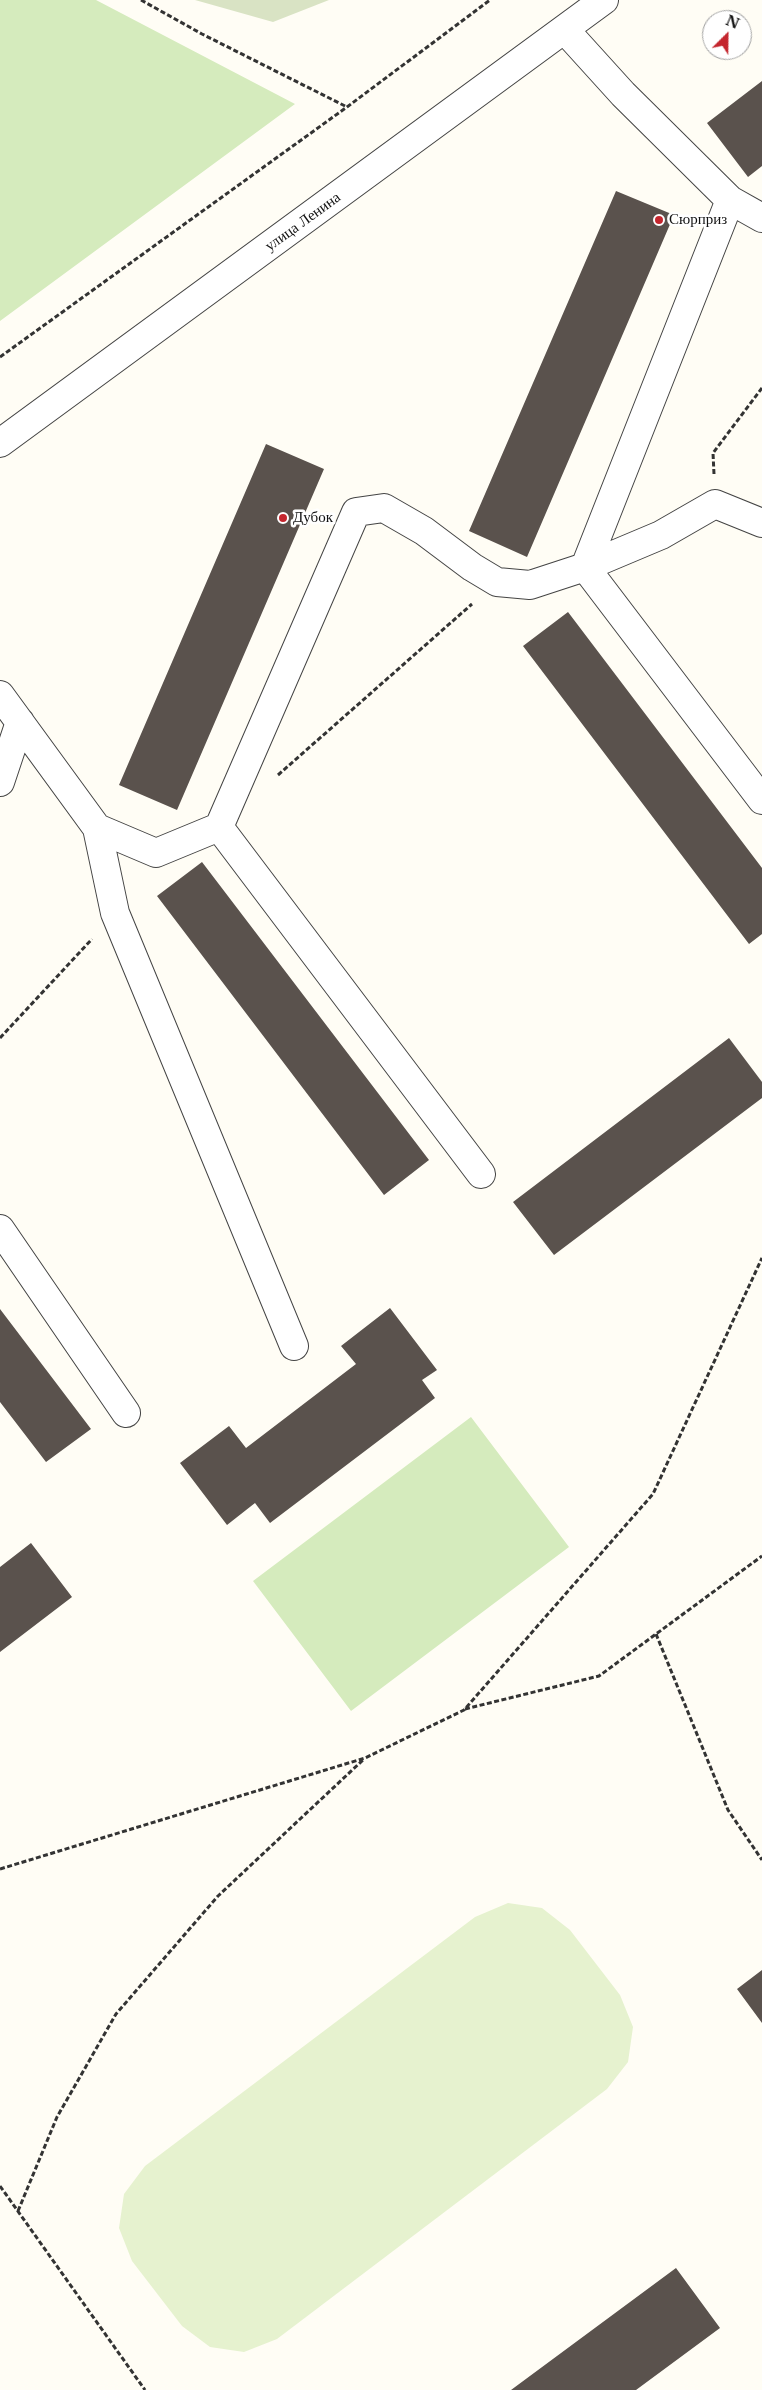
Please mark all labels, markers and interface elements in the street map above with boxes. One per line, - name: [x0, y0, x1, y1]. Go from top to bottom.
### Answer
- north arrow: [702, 10, 752, 60]
- text: N: [723, 11, 742, 33]
- street label: улица Ленина: [262, 189, 344, 255]
- place label: Сюрприз: [669, 211, 727, 229]
- marker: Сюрприз: [653, 214, 665, 226]
- place label: Дубок: [293, 509, 333, 527]
- marker: Дубок: [277, 512, 289, 524]

